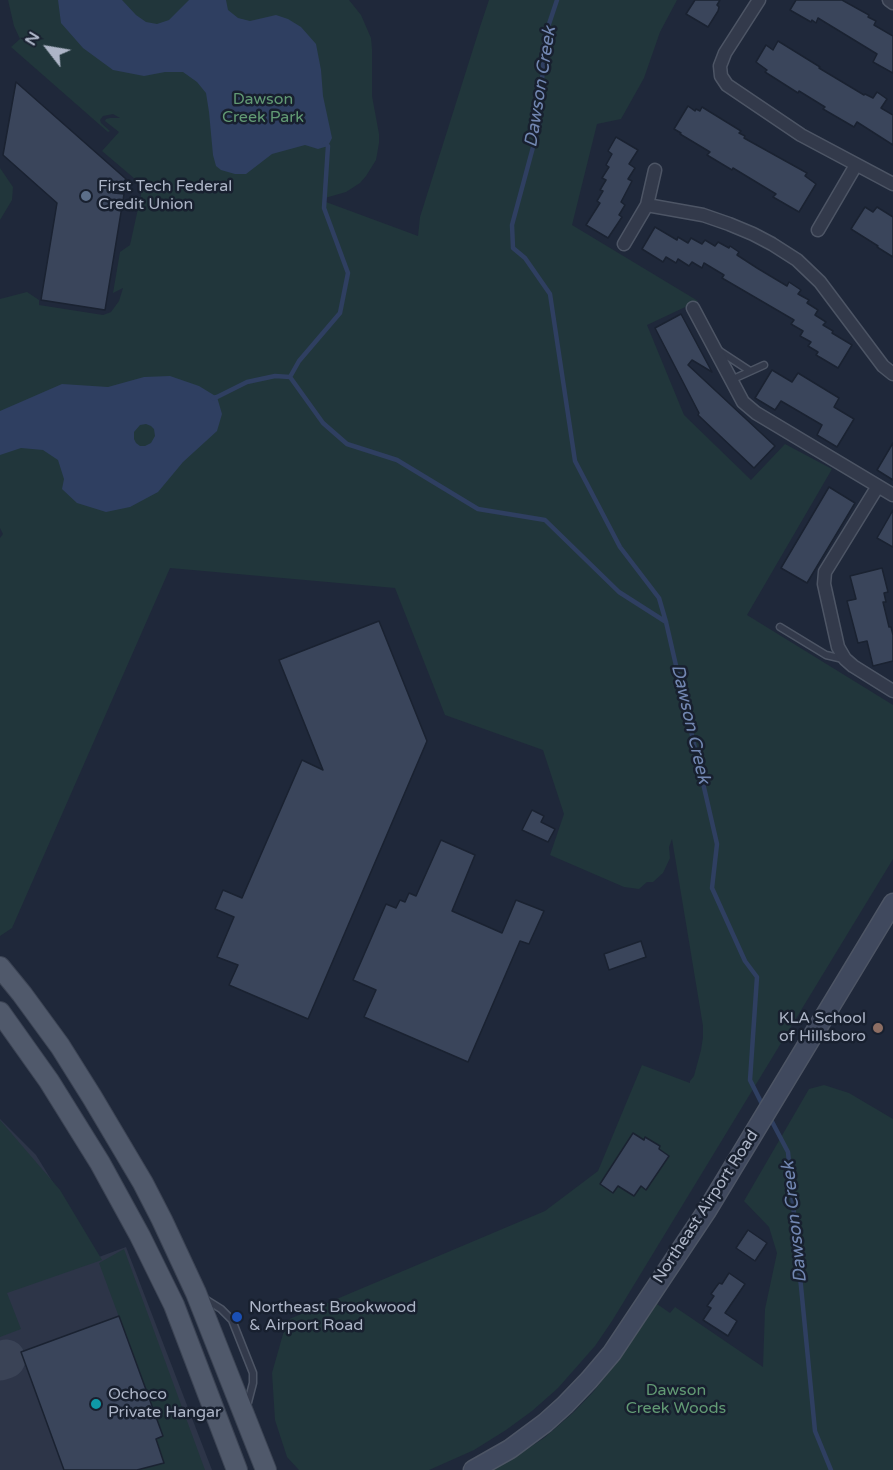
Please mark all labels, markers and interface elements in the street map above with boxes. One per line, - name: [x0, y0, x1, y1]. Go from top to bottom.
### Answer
- north arrow: [18, 18, 78, 78]
- water label: Dawson Creek: [521, 25, 561, 149]
- text: N: [21, 28, 44, 49]
- park label: Dawson Creek Park: [222, 90, 304, 128]
- place label: First Tech Federal Credit Union: [98, 177, 232, 215]
- marker: First Tech Federal Credit Union: [79, 189, 93, 203]
- water label: Dawson Creek: [666, 662, 714, 786]
- place label: KLA School of Hillsboro: [779, 1009, 866, 1047]
- marker: KLA School of Hillsboro: [871, 1021, 885, 1035]
- street label: Northeast Airport Road: [649, 1127, 763, 1287]
- water label: Dawson Creek: [778, 1160, 812, 1284]
- place label: Northeast Brookwood & Airport Road: [249, 1298, 416, 1336]
- marker: Northeast Brookwood & Airport Road: [230, 1310, 244, 1324]
- park label: Dawson Creek Woods: [626, 1381, 726, 1419]
- place label: Ochoco Private Hangar: [108, 1385, 221, 1423]
- marker: Ochoco Private Hangar: [89, 1397, 103, 1411]

